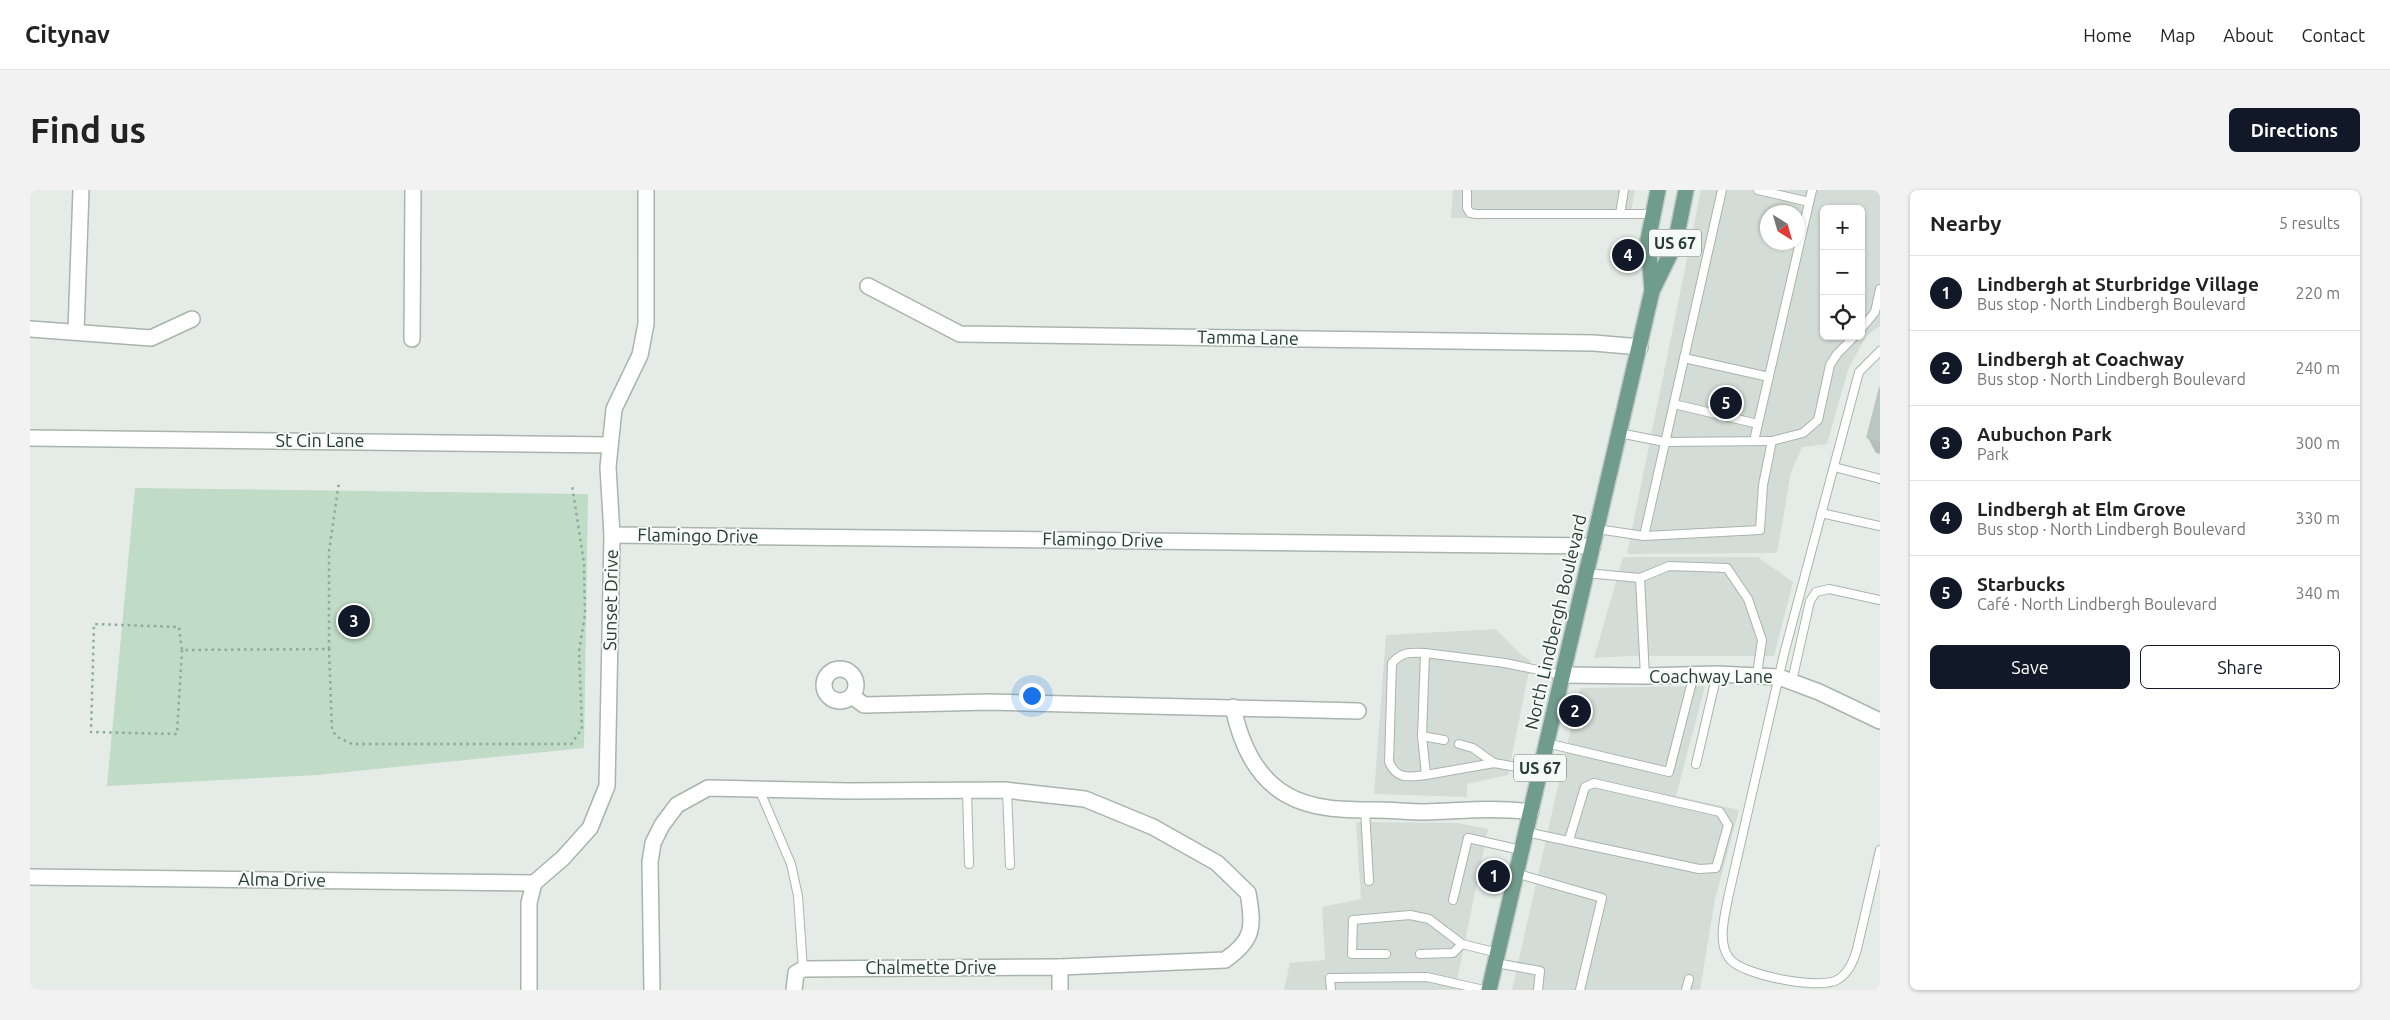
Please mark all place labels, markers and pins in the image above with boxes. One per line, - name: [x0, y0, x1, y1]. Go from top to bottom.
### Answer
- pin: 4: [1612, 236, 1644, 274]
- pin: 5: [1710, 384, 1742, 422]
- pin: 3: [338, 602, 370, 640]
- pin: 2: [1559, 692, 1591, 730]
- pin: 1: [1478, 857, 1510, 895]

